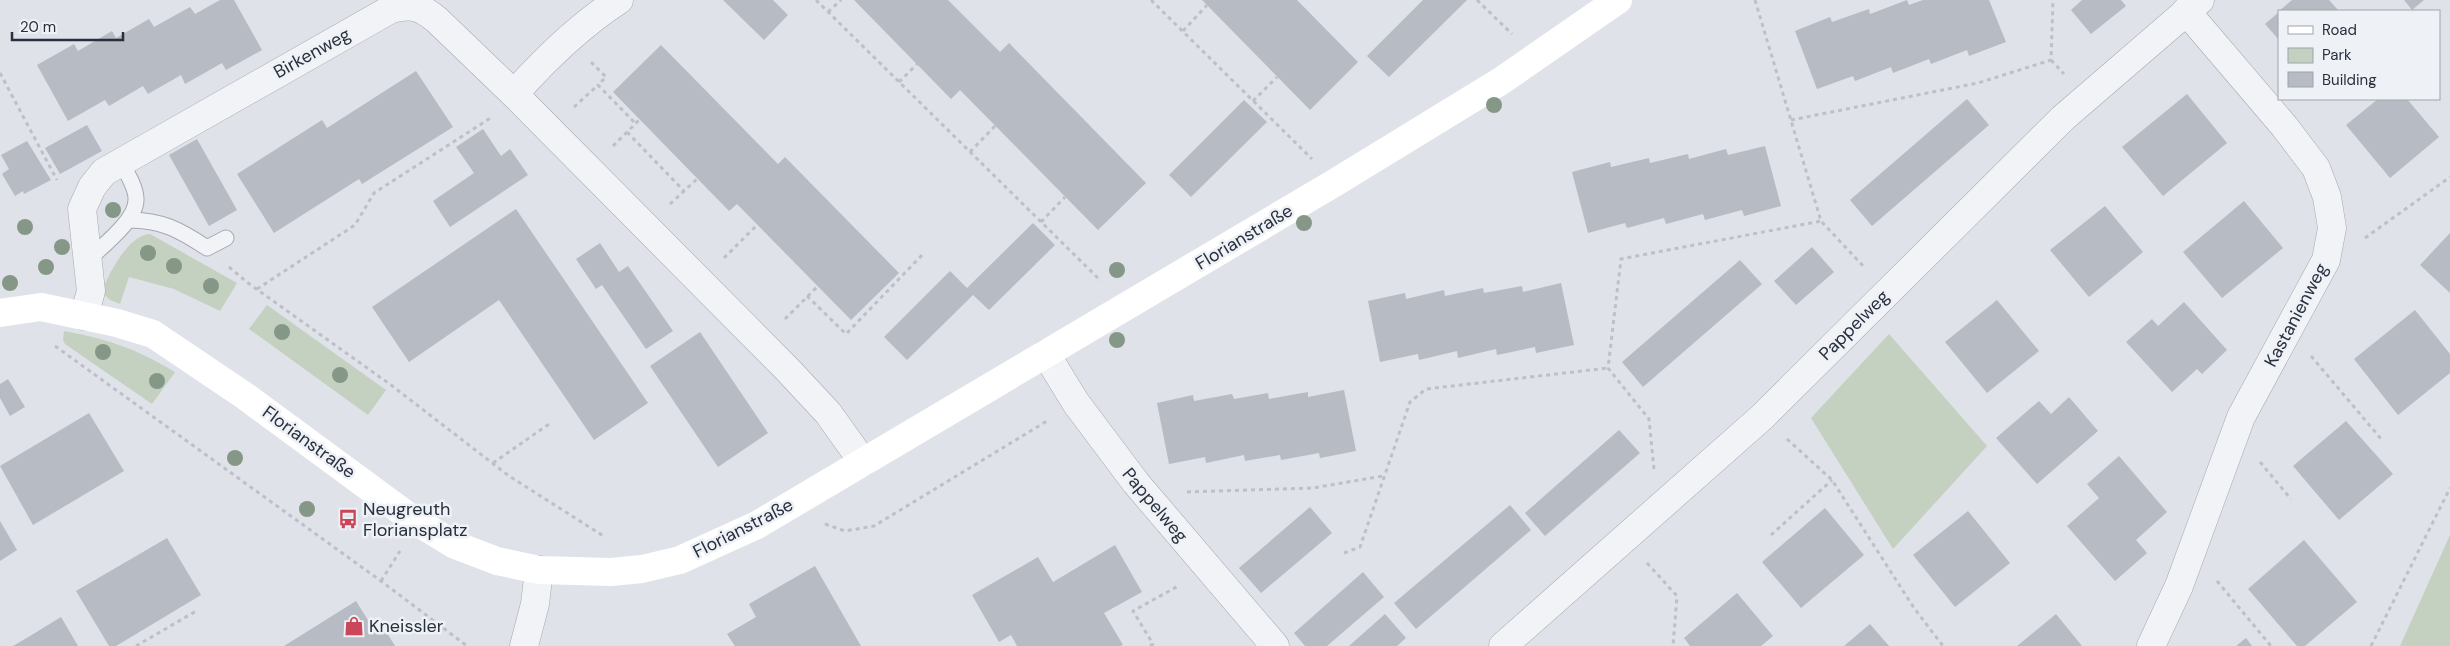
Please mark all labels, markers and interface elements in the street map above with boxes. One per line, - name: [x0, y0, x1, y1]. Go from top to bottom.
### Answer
- scale bar: [12, 10, 124, 42]
- legend: [2278, 10, 2440, 100]
- text: 20 m: [20, 17, 56, 37]
- text: Road: [2322, 20, 2357, 40]
- street label: Birkenweg: [269, 22, 355, 84]
- text: Park: [2322, 45, 2352, 65]
- text: Building: [2322, 70, 2377, 90]
- street label: Florianstraße: [1191, 199, 1297, 275]
- street label: Kastanienweg: [2259, 259, 2333, 371]
- street label: Pappelweg: [1814, 285, 1894, 365]
- street label: Florianstraße: [258, 400, 360, 484]
- street label: Pappelweg: [1117, 463, 1193, 547]
- street label: Florianstraße: [689, 492, 797, 564]
- place label: Neugreuth Floriansplatz: [363, 497, 468, 542]
- bus stop icon: Neugreuth Floriansplatz: [337, 508, 359, 530]
- place label: Kneissler: [369, 614, 444, 638]
- shop icon: Kneissler: [343, 615, 365, 637]

